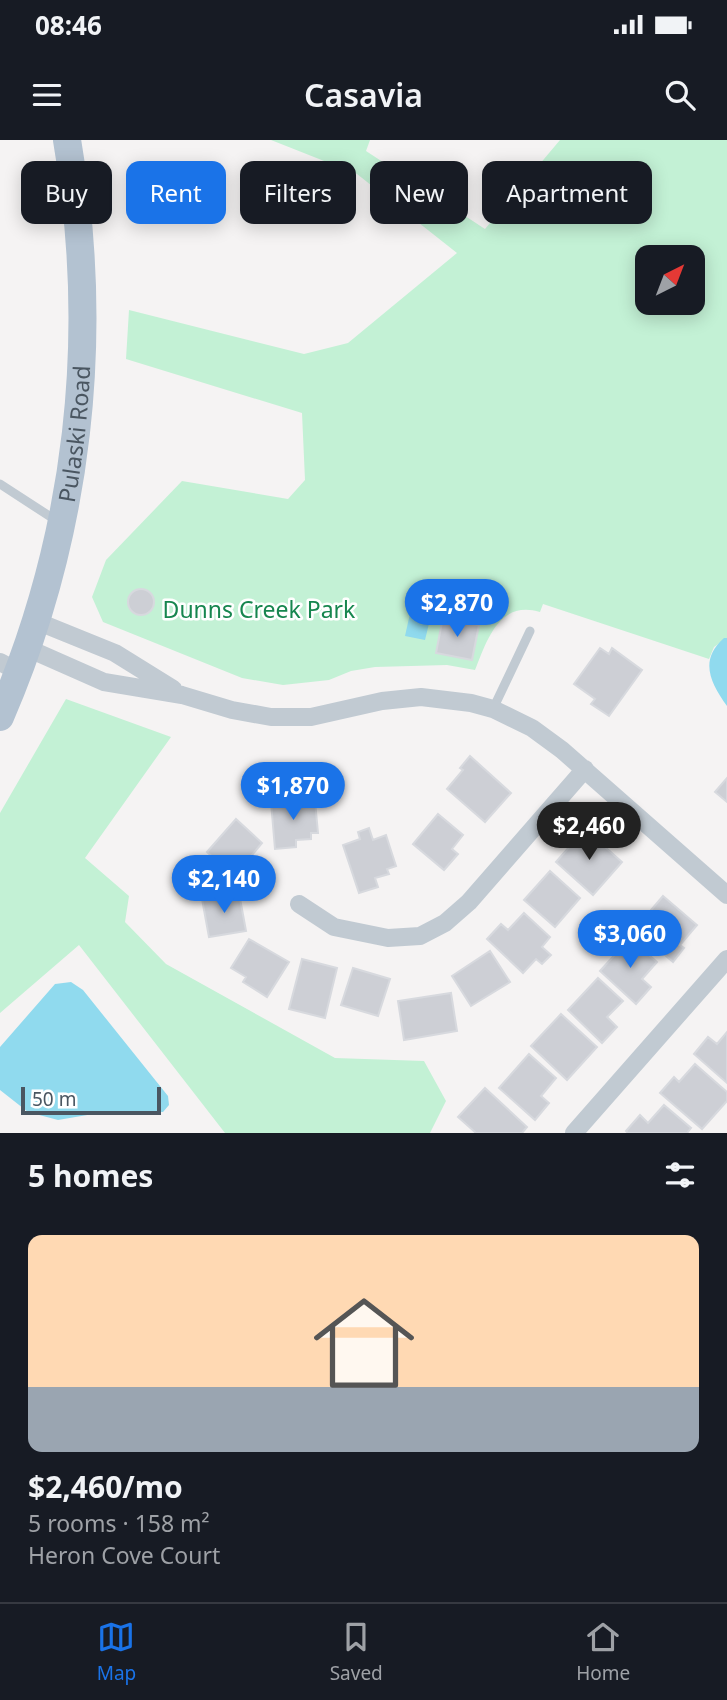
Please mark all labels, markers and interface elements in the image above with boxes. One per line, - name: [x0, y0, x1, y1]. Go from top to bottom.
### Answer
- text: 08:46: [35, 7, 102, 43]
- text: Casavia: [304, 73, 423, 116]
- icon: menu: [28, 76, 66, 114]
- icon: search: [661, 76, 699, 114]
- chip: Buy: [21, 161, 112, 224]
- chip: Rent: [126, 161, 226, 224]
- chip: Filters: [240, 161, 356, 224]
- chip: New: [370, 161, 468, 224]
- chip: Apartment: [482, 161, 652, 224]
- north arrow: [635, 245, 705, 315]
- map controls: [635, 245, 705, 315]
- street label: Pulaski Road: [50, 365, 97, 505]
- pin: $2,870: [400, 580, 514, 639]
- text: $2,870: [421, 586, 493, 618]
- park label: Dunns Creek Park: [163, 593, 356, 625]
- pin: $1,870: [236, 762, 350, 822]
- text: $1,870: [257, 769, 329, 801]
- pin: $2,460: [532, 802, 646, 862]
- text: $2,460: [553, 809, 625, 841]
- pin: $2,140: [167, 856, 281, 915]
- text: $2,140: [188, 862, 260, 894]
- pin: $3,060: [573, 910, 687, 970]
- text: $3,060: [594, 917, 666, 949]
- scale bar: [21, 1084, 161, 1116]
- text: 50 m: [32, 1086, 76, 1112]
- text: 5 homes: [28, 1155, 153, 1196]
- icon: filters: [661, 1156, 699, 1194]
- icon: home: [301, 1280, 427, 1406]
- text: $2,460/mo: [28, 1466, 183, 1507]
- text: 5 rooms · 158 m²: [28, 1507, 210, 1539]
- text: Heron Cove Court: [28, 1539, 220, 1571]
- tab: Map: [97, 1618, 136, 1686]
- tab: Saved: [330, 1618, 383, 1686]
- tab: Home: [576, 1618, 630, 1686]

